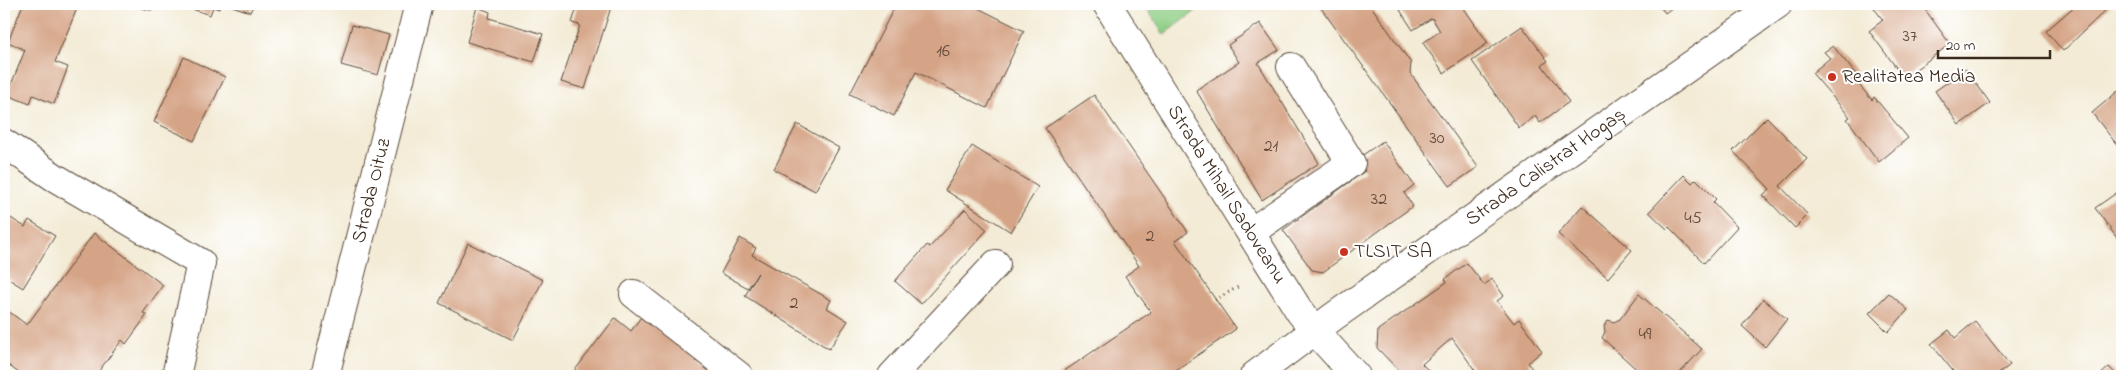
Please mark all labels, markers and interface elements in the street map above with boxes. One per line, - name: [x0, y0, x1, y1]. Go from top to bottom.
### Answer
- house number: 37: [1903, 24, 1918, 50]
- scale bar: [1938, 28, 2051, 60]
- text: 20 m: [1946, 35, 1976, 57]
- house number: 16: [936, 39, 950, 65]
- place label: Realitatea Media: [1842, 63, 1976, 92]
- marker: Realitatea Media: [1826, 71, 1838, 83]
- street label: Strada Mihail Sadoveanu: [1159, 100, 1294, 290]
- street label: Strada Calistrat Hogaș: [1460, 101, 1632, 234]
- house number: 30: [1429, 126, 1445, 152]
- house number: 21: [1264, 134, 1279, 160]
- street label: Strada Oituz: [345, 135, 399, 246]
- house number: 32: [1371, 187, 1387, 213]
- house number: 45: [1684, 206, 1702, 232]
- house number: 2: [1146, 224, 1155, 250]
- place label: TLSIT SA: [1354, 238, 1432, 267]
- marker: TLSIT SA: [1338, 246, 1350, 258]
- house number: 2: [790, 291, 799, 317]
- house number: 49: [1639, 322, 1652, 348]

